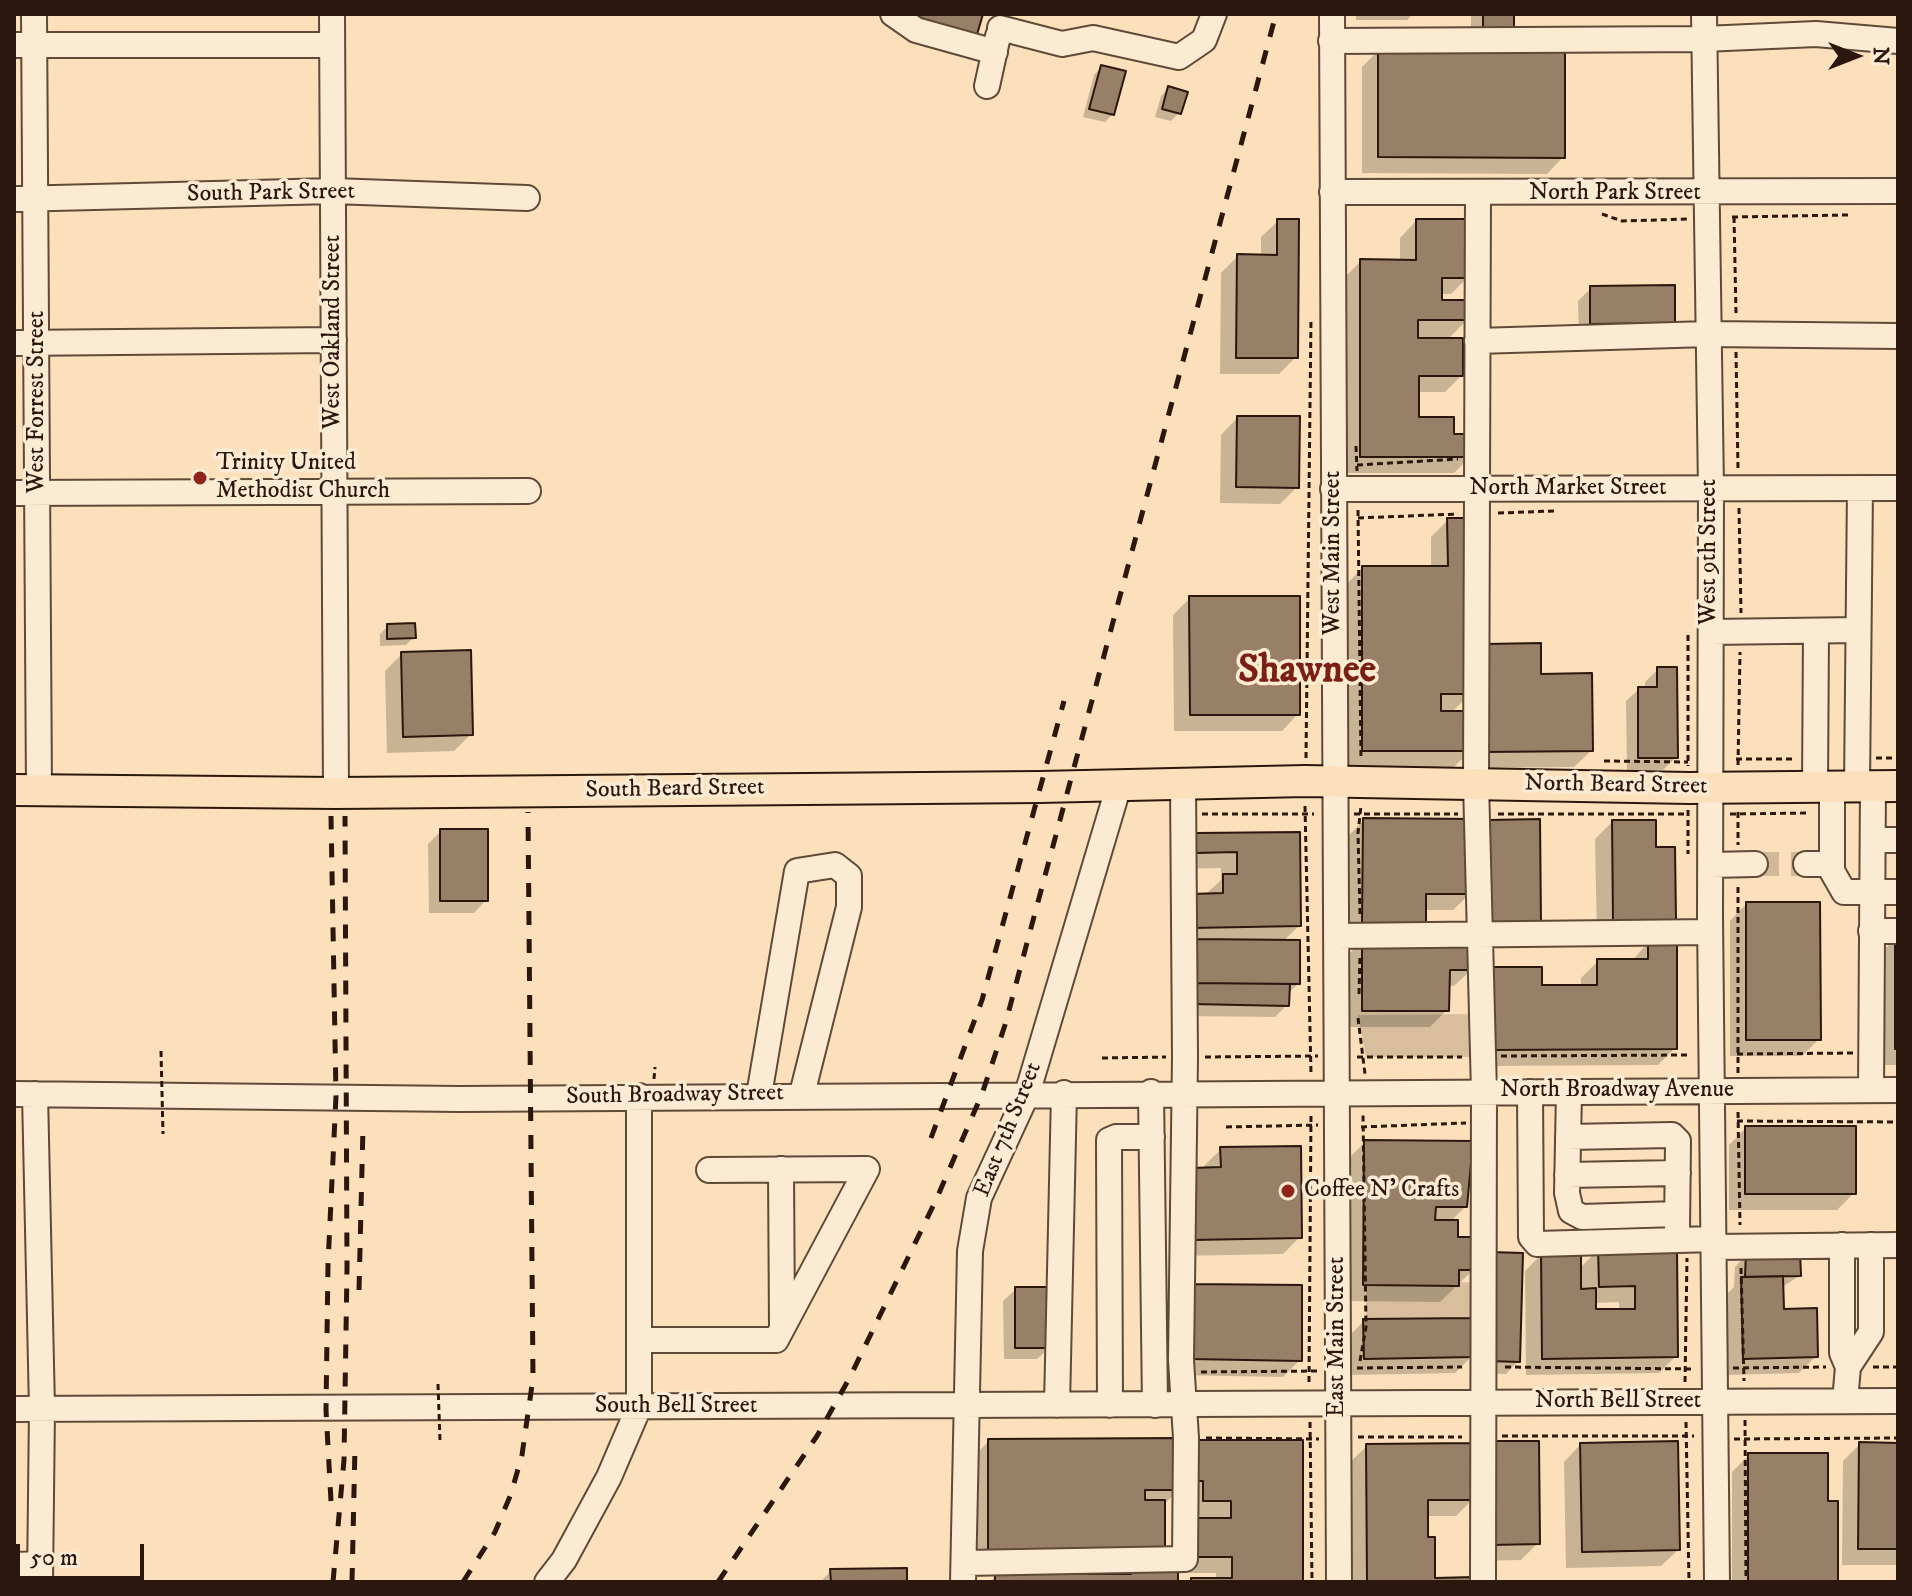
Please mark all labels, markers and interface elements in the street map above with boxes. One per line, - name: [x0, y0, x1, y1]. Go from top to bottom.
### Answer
- north arrow: [1816, 16, 1896, 96]
- text: N: [1867, 47, 1894, 65]
- street label: South Park Street: [187, 178, 355, 210]
- street label: North Park Street: [1529, 180, 1701, 208]
- street label: West Oakland Street: [320, 235, 348, 429]
- street label: West Forrest Street: [24, 311, 52, 493]
- place label: Trinity United Methodist Church: [216, 450, 390, 506]
- marker: Trinity United Methodist Church: [191, 469, 209, 487]
- street label: West Main Street: [1320, 471, 1348, 635]
- street label: North Market Street: [1469, 475, 1667, 503]
- street label: West 9th Street: [1696, 479, 1724, 625]
- district label: Shawnee: [1238, 649, 1376, 697]
- street label: North Beard Street: [1524, 770, 1708, 802]
- street label: South Beard Street: [585, 774, 765, 806]
- street label: East 7th Street: [969, 1058, 1049, 1202]
- street label: North Broadway Avenue: [1500, 1077, 1734, 1105]
- street label: South Broadway Street: [566, 1080, 784, 1112]
- place label: Coffee N' Crafts: [1304, 1177, 1459, 1205]
- marker: Coffee N' Crafts: [1279, 1182, 1297, 1200]
- street label: East Main Street: [1324, 1257, 1352, 1417]
- street label: North Bell Street: [1535, 1388, 1701, 1416]
- street label: South Bell Street: [595, 1393, 757, 1421]
- scale bar: [20, 1528, 148, 1578]
- text: 50 m: [30, 1543, 78, 1573]

